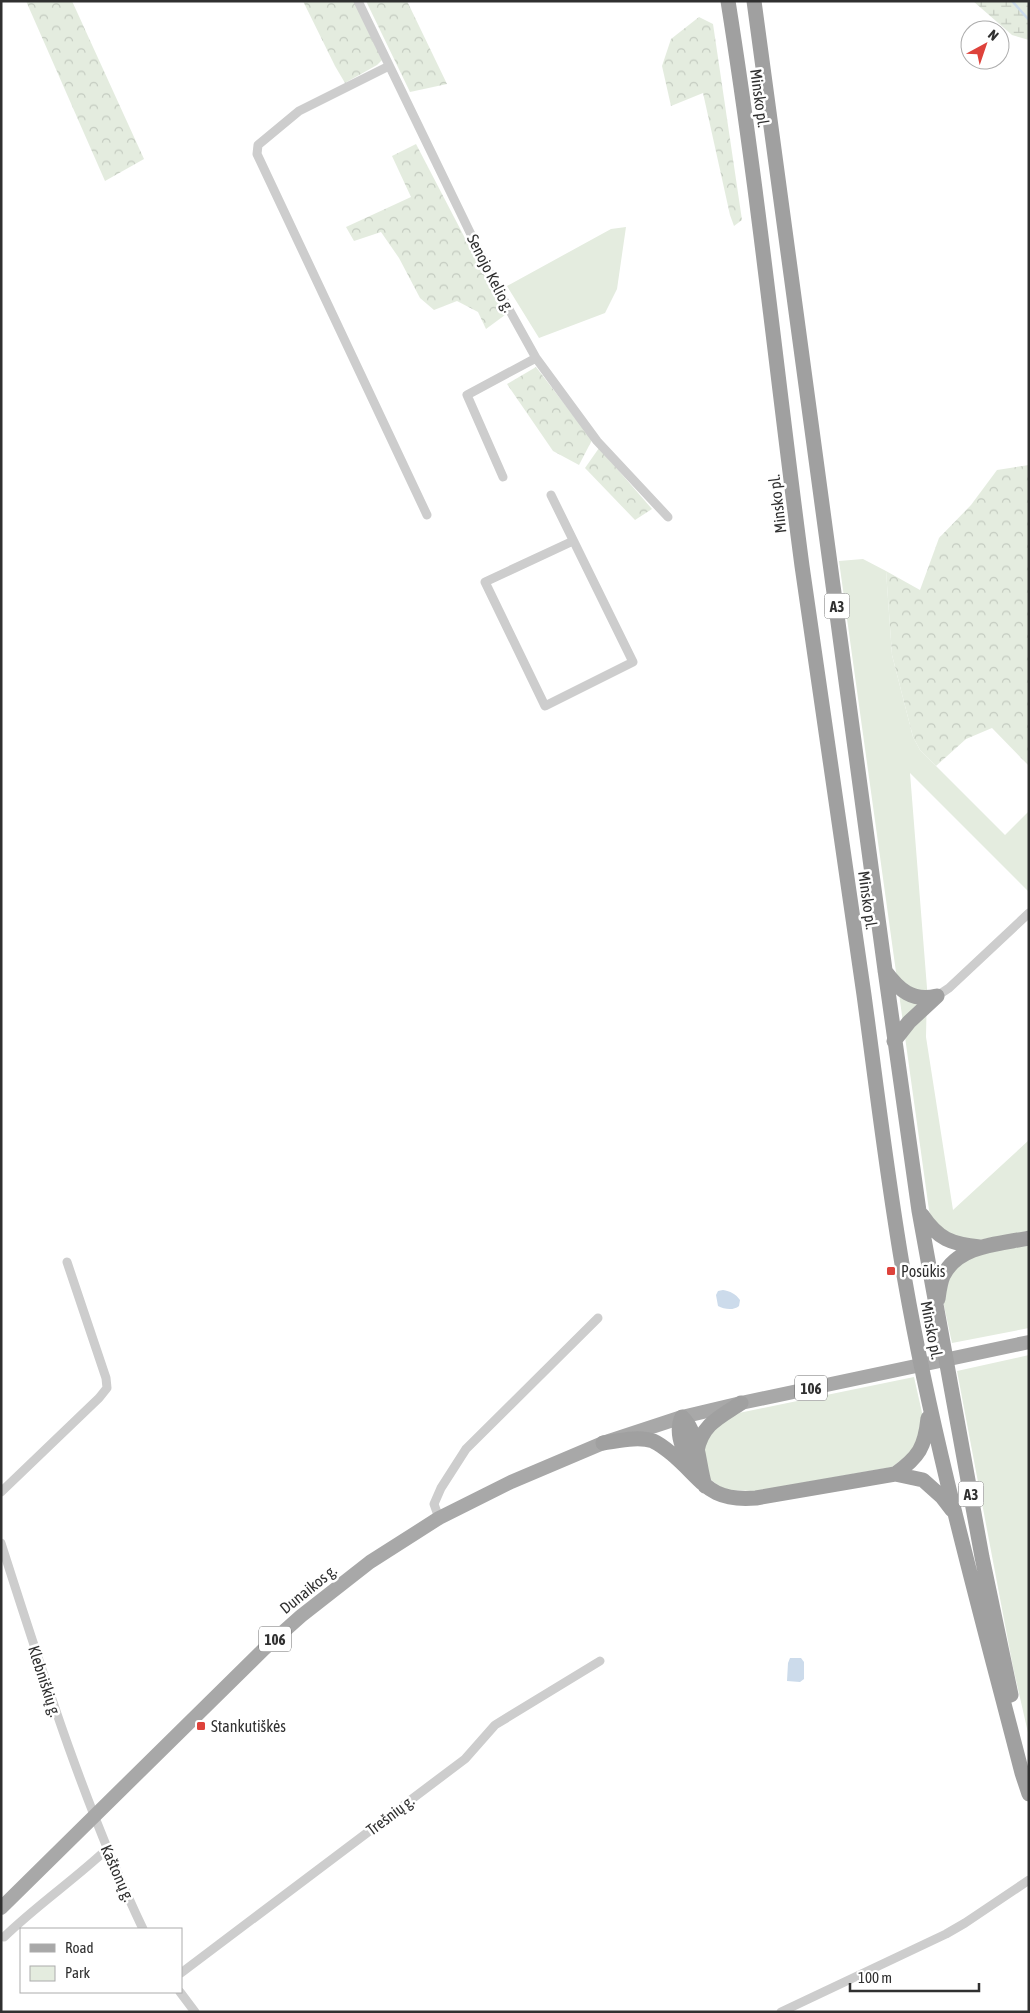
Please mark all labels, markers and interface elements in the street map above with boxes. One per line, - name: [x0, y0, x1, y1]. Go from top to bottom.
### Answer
- north arrow: [960, 20, 1010, 70]
- text: N: [985, 26, 1002, 44]
- street label: Minsko pl.: [746, 68, 773, 129]
- street label: Senojo Kelio g.: [463, 231, 518, 315]
- street label: Minsko pl.: [764, 473, 791, 534]
- road number: A3: [824, 594, 850, 618]
- street label: Minsko pl.: [854, 870, 881, 931]
- place label: Posūkis: [901, 1262, 946, 1280]
- marker: Posūkis: [885, 1265, 897, 1277]
- street label: Minsko pl.: [917, 1299, 946, 1361]
- road number: 106: [795, 1376, 827, 1400]
- road number: A3: [958, 1482, 984, 1506]
- street label: Dunaikos g.: [276, 1561, 341, 1618]
- road number: 106: [259, 1626, 291, 1652]
- street label: Klebniškių g.: [24, 1643, 65, 1719]
- place label: Stankutiškės: [211, 1717, 286, 1735]
- marker: Stankutiškės: [195, 1720, 207, 1732]
- street label: Trešnių g.: [363, 1791, 418, 1839]
- street label: Kaštonų g.: [97, 1842, 138, 1905]
- legend: [20, 1928, 182, 1993]
- text: Road: [65, 1939, 94, 1956]
- scale bar: [850, 1960, 979, 1992]
- text: Park: [65, 1964, 90, 1981]
- text: 100 m: [858, 1969, 892, 1986]

